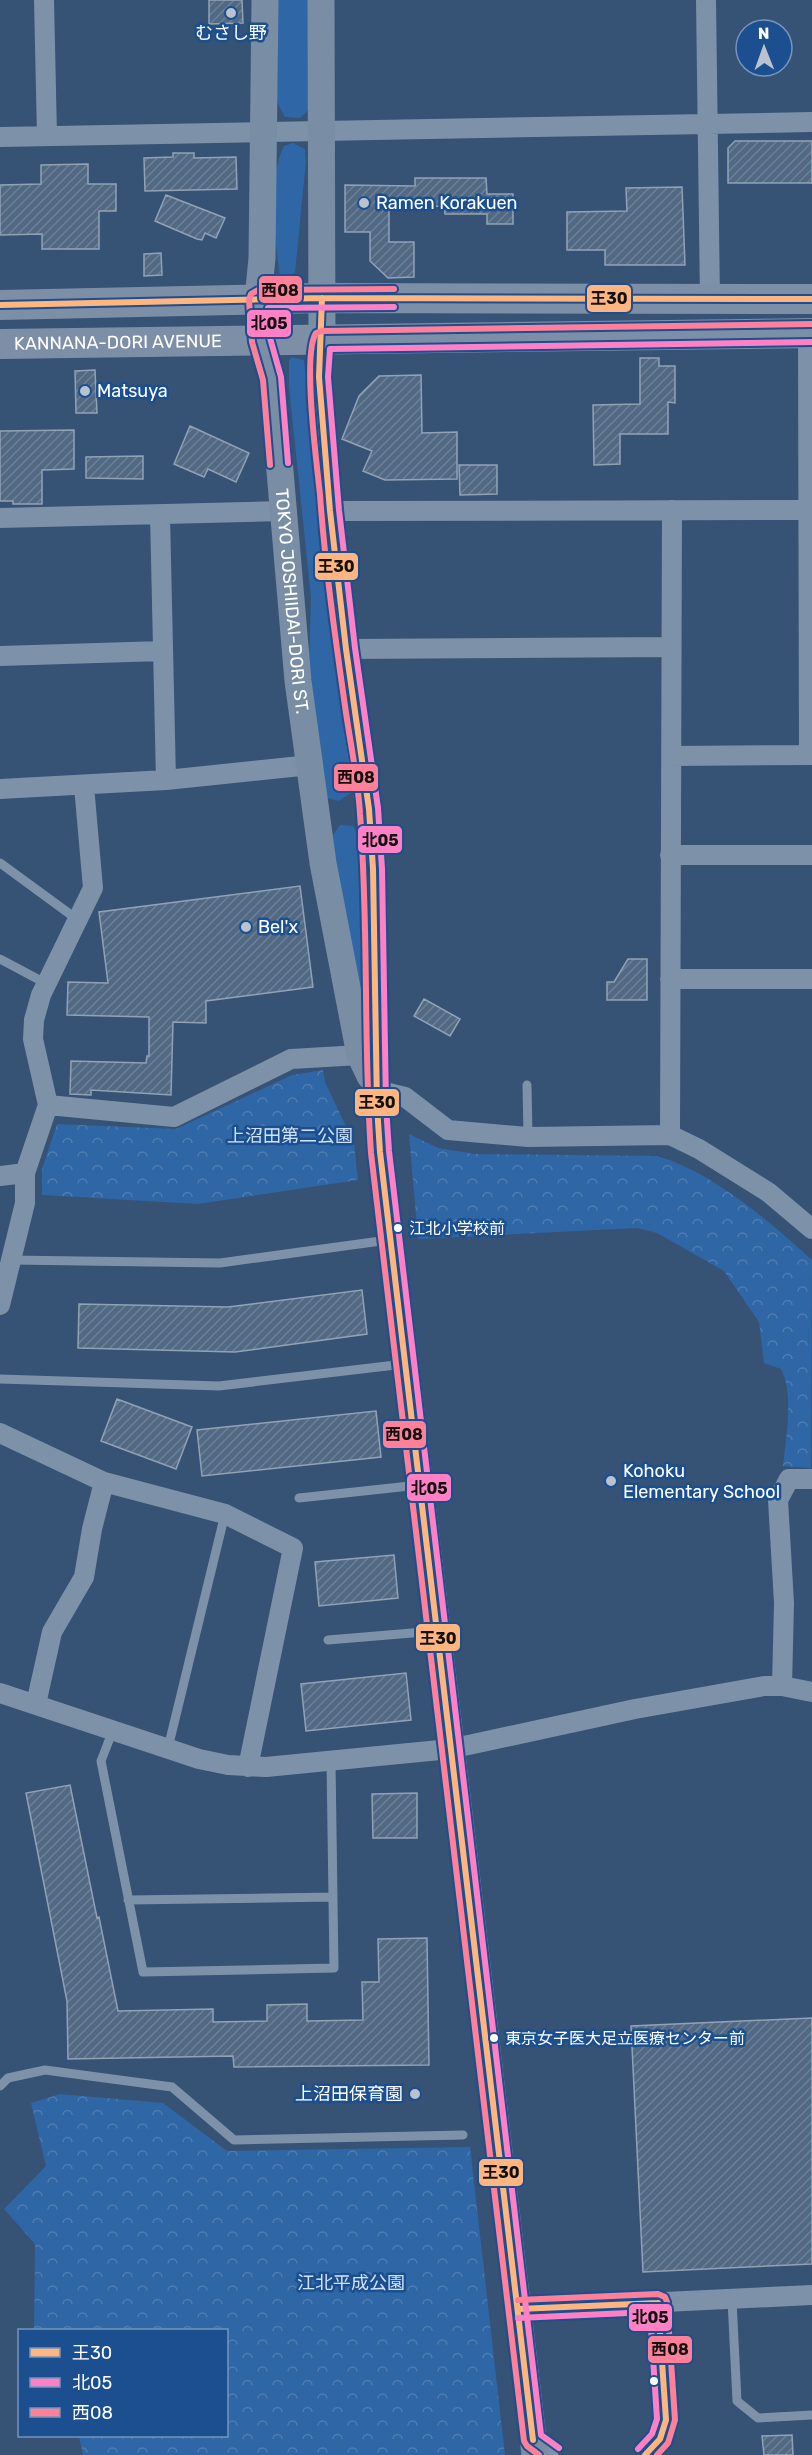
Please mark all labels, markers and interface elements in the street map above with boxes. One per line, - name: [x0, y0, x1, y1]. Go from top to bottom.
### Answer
- marker: むさし野: [224, 6, 238, 20]
- north arrow: [734, 18, 794, 78]
- place label: むさし野: [195, 22, 267, 44]
- text: N: [758, 24, 770, 43]
- place label: Ramen Korakuen: [376, 192, 517, 214]
- marker: Ramen Korakuen: [357, 196, 371, 210]
- line badge: 西08: [258, 275, 303, 304]
- text: 西08: [261, 281, 299, 300]
- line badge: 王30: [586, 284, 632, 313]
- text: 王30: [590, 289, 628, 308]
- line badge: 北05: [246, 309, 292, 338]
- text: 北05: [250, 314, 288, 333]
- street label: KANNANA-DORI AVENUE: [14, 330, 222, 355]
- place label: Matsuya: [97, 380, 168, 402]
- marker: Matsuya: [78, 384, 92, 398]
- street label: TOKYO JOSHIIDAI-DORI ST.: [271, 487, 313, 716]
- line badge: 王30: [314, 552, 359, 581]
- text: 王30: [317, 557, 355, 576]
- line badge: 西08: [333, 763, 379, 792]
- text: 西08: [337, 768, 375, 787]
- line badge: 北05: [357, 825, 403, 854]
- text: 北05: [361, 831, 399, 850]
- place label: Bel'x: [258, 916, 298, 938]
- marker: Bel'x: [239, 920, 253, 934]
- line badge: 王30: [354, 1088, 400, 1117]
- text: 王30: [358, 1093, 396, 1112]
- park label: 上沼田第二公園: [227, 1125, 353, 1147]
- place label: 江北小学校前: [409, 1219, 505, 1238]
- marker: 江北小学校前: [392, 1222, 404, 1234]
- line badge: 西08: [382, 1420, 427, 1449]
- text: 西08: [385, 1425, 423, 1444]
- place label: Kohoku Elementary School: [623, 1460, 780, 1503]
- line badge: 北05: [406, 1473, 452, 1502]
- marker: Kohoku Elementary School: [604, 1474, 618, 1488]
- text: 北05: [410, 1479, 448, 1498]
- line badge: 王30: [415, 1623, 461, 1652]
- text: 王30: [419, 1629, 457, 1648]
- place label: 東京女子医大足立医療センター前: [505, 2029, 745, 2048]
- marker: 東京女子医大足立医療センター前: [488, 2032, 500, 2044]
- place label: 上沼田保育園: [295, 2083, 403, 2105]
- marker: 上沼田保育園: [408, 2087, 422, 2101]
- line badge: 王30: [478, 2158, 524, 2187]
- text: 王30: [482, 2163, 520, 2182]
- park label: 江北平成公園: [297, 2272, 405, 2294]
- line badge: 北05: [628, 2303, 673, 2332]
- text: 北05: [631, 2308, 669, 2327]
- legend: [18, 2329, 228, 2437]
- line badge: 西08: [647, 2335, 693, 2364]
- text: 西08: [651, 2340, 689, 2359]
- text: 王30: [72, 2342, 112, 2364]
- text: 北05: [72, 2372, 112, 2394]
- unlabelled marker: [648, 2375, 660, 2387]
- text: 西08: [72, 2402, 113, 2424]

